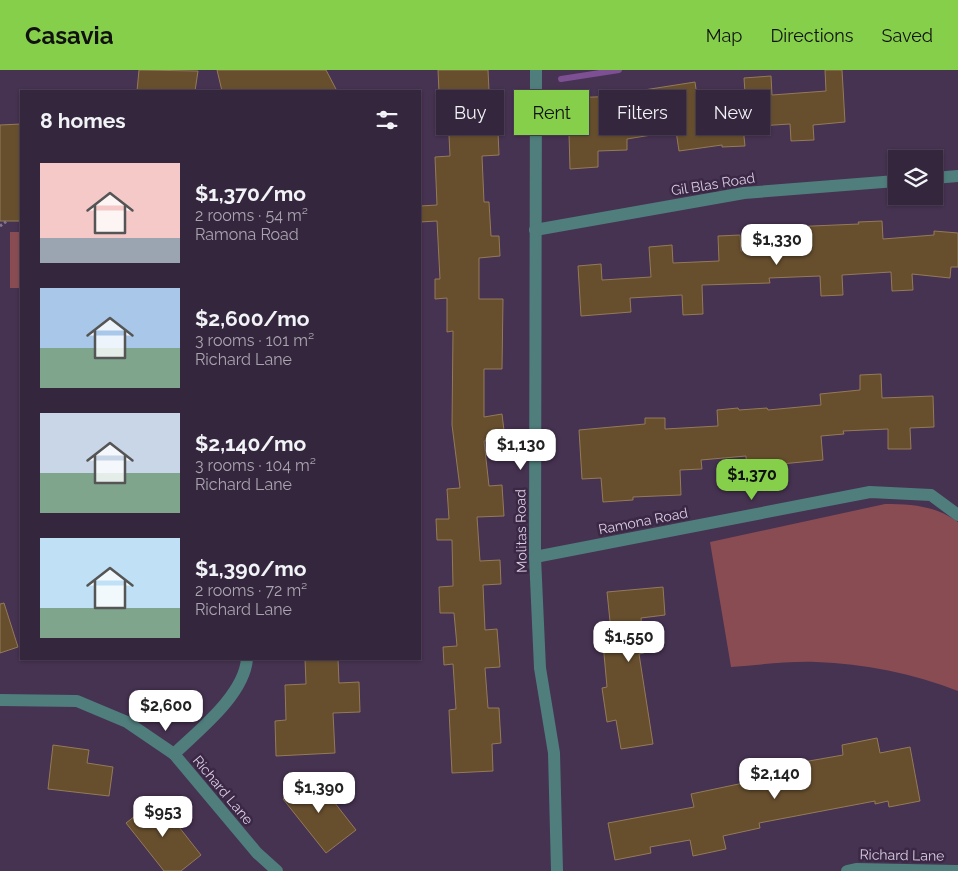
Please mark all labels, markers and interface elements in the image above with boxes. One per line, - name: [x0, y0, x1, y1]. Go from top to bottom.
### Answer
- text: Casavia: [25, 21, 114, 50]
- text: Map: [706, 25, 742, 46]
- text: Directions: [770, 25, 854, 46]
- text: Saved: [882, 25, 933, 46]
- chip: Buy: [436, 90, 504, 135]
- chip: Rent: [514, 90, 589, 135]
- chip: Filters: [599, 90, 686, 135]
- chip: New: [696, 90, 770, 135]
- icon: filters: [373, 106, 401, 134]
- text: 8 homes: [40, 108, 126, 133]
- map controls: [888, 150, 943, 205]
- button: layers: [888, 150, 943, 205]
- street label: Gil Blas Road: [670, 169, 756, 199]
- text: $1,370/mo: [195, 181, 306, 206]
- icon: home: [80, 183, 140, 243]
- text: 2 rooms · 54 m²: [195, 206, 308, 225]
- pin: $1,330: [736, 224, 818, 266]
- text: Ramona Road: [195, 225, 299, 244]
- text: $1,330: [752, 230, 802, 249]
- text: $2,600/mo: [195, 306, 310, 331]
- icon: home: [80, 308, 140, 368]
- text: 3 rooms · 101 m²: [195, 331, 314, 350]
- text: Richard Lane: [195, 350, 292, 369]
- pin: $1,130: [480, 428, 562, 471]
- text: $2,140/mo: [195, 431, 306, 456]
- icon: home: [80, 433, 140, 493]
- text: $1,130: [497, 435, 545, 454]
- text: 3 rooms · 104 m²: [195, 456, 316, 475]
- pin: $1,370: [711, 458, 793, 501]
- text: $1,370: [727, 465, 777, 484]
- text: Richard Lane: [195, 475, 292, 494]
- street label: Molitas Road: [512, 489, 530, 573]
- street label: Ramona Road: [597, 504, 689, 538]
- text: $1,390/mo: [195, 556, 307, 581]
- icon: home: [80, 558, 140, 618]
- text: 2 rooms · 72 m²: [195, 581, 307, 600]
- text: Richard Lane: [195, 600, 292, 619]
- pin: $1,550: [588, 620, 670, 663]
- text: $1,550: [604, 627, 654, 646]
- pin: $2,600: [125, 690, 207, 732]
- text: $2,600: [140, 696, 192, 715]
- street label: Richard Lane: [190, 752, 256, 828]
- pin: $2,140: [734, 758, 816, 800]
- text: $2,140: [750, 764, 800, 783]
- pin: $1,390: [278, 772, 360, 814]
- text: $1,390: [294, 778, 344, 797]
- pin: $953: [133, 796, 193, 838]
- text: $953: [144, 802, 182, 821]
- street label: Richard Lane: [859, 846, 945, 864]

